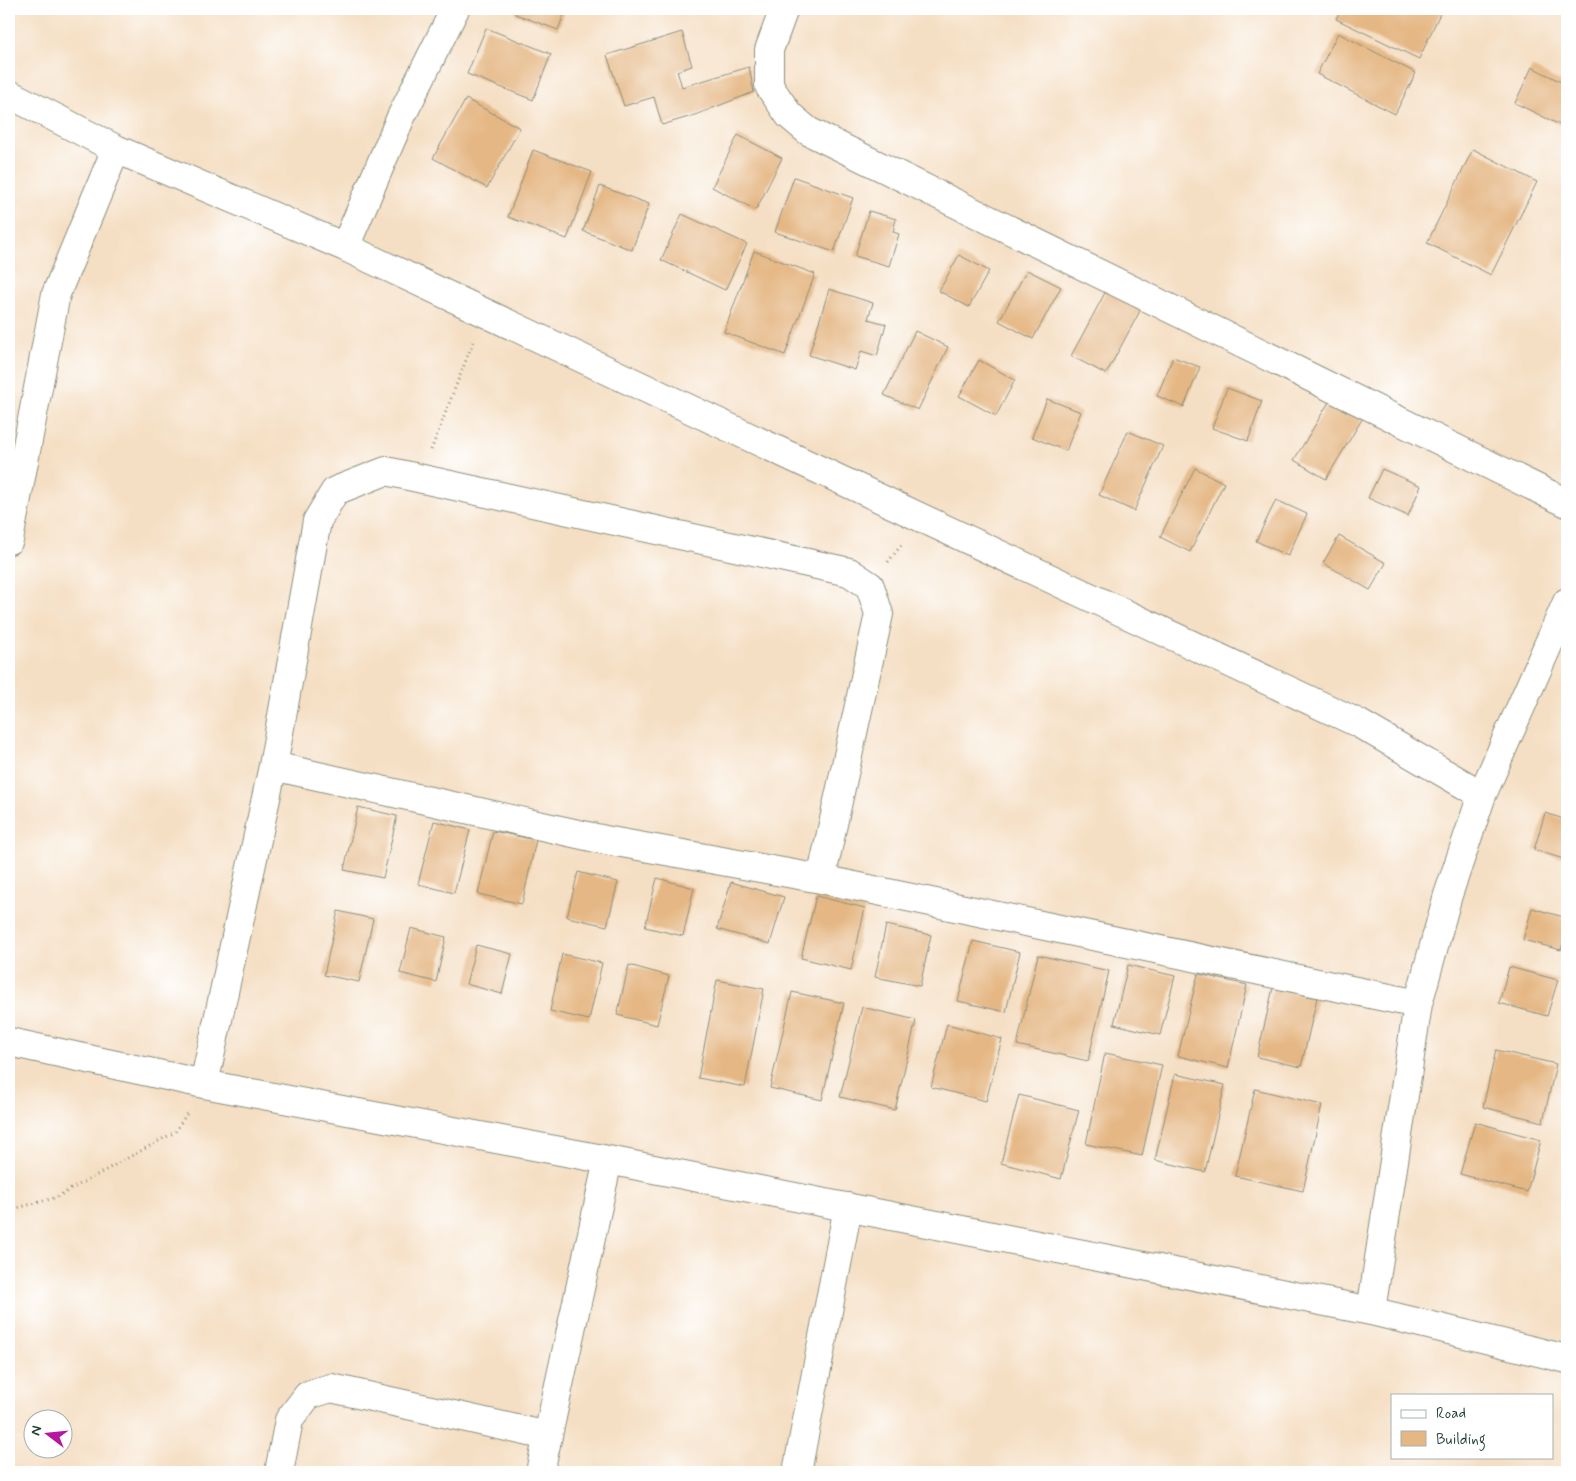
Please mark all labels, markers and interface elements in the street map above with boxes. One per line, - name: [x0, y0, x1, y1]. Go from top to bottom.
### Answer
- legend: [1391, 1394, 1554, 1458]
- text: Road: [1436, 1404, 1466, 1424]
- north arrow: [22, 1408, 72, 1458]
- text: N: [27, 1424, 46, 1438]
- text: Building: [1436, 1430, 1486, 1451]

